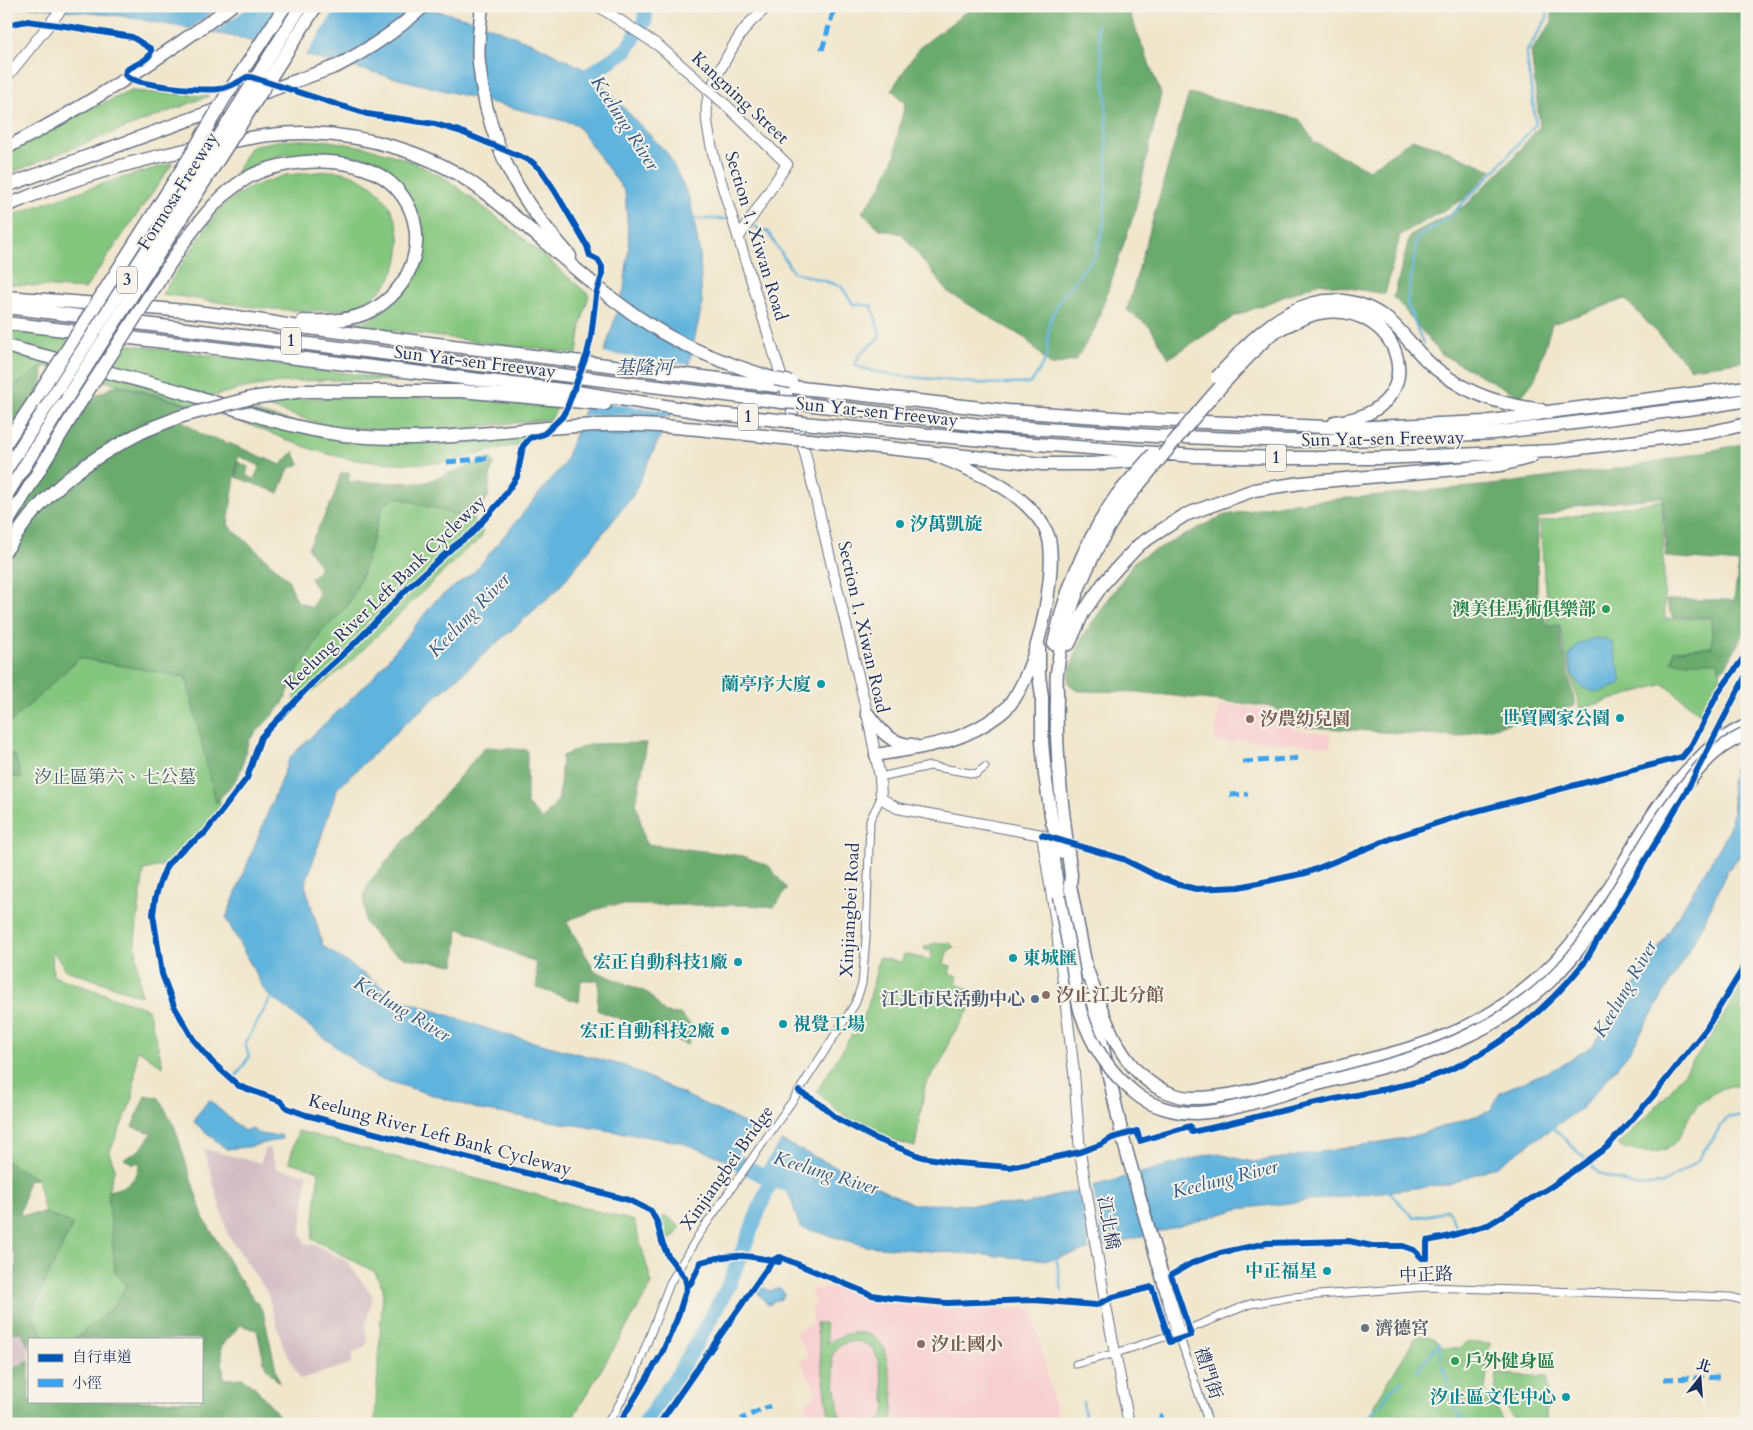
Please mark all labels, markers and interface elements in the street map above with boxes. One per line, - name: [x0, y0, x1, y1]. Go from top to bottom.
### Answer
- street label: Kangning Street: [686, 46, 795, 150]
- water label: Keelung River: [585, 71, 666, 176]
- street label: Formosa Freeway: [132, 127, 225, 255]
- street label: Section 1, Xiwan Road: [718, 148, 794, 324]
- road number: 3: [117, 266, 137, 294]
- road number: 1: [281, 328, 301, 354]
- street label: Sun Yat-sen Freeway: [393, 340, 558, 384]
- water label: 基隆河: [615, 355, 675, 381]
- street label: Sun Yat-sen Freeway: [795, 391, 960, 433]
- road number: 1: [738, 404, 758, 431]
- street label: Sun Yat-sen Freeway: [1301, 425, 1465, 453]
- road number: 1: [1266, 444, 1286, 472]
- street label: Keelung River Left Bank Cycleway: [280, 491, 490, 695]
- place label: 汐萬凱旋: [910, 512, 983, 537]
- marker: 汐萬凱旋: [894, 518, 906, 530]
- street label: Section 1, Xiwan Road: [831, 539, 895, 716]
- water label: Keelung River: [423, 568, 515, 662]
- place label: 澳美佳馬術俱樂部: [1452, 597, 1596, 622]
- marker: 澳美佳馬術俱樂部: [1600, 603, 1612, 615]
- place label: 蘭亭序大廈: [721, 672, 811, 697]
- marker: 蘭亭序大廈: [815, 678, 827, 690]
- place label: 世貿國家公園: [1502, 706, 1610, 731]
- place label: 汐農幼兒園: [1260, 707, 1350, 732]
- marker: 世貿國家公園: [1614, 712, 1626, 724]
- marker: 汐農幼兒園: [1244, 713, 1256, 725]
- park label: 汐止區第六、七公墓: [34, 765, 196, 790]
- street label: Xinjiangbei Road: [834, 842, 866, 978]
- water label: Keelung River: [1587, 935, 1664, 1042]
- place label: 東城匯: [1023, 946, 1078, 971]
- place label: 宏正自動科技1廠: [593, 950, 728, 975]
- marker: 東城匯: [1007, 952, 1019, 964]
- marker: 宏正自動科技1廠: [732, 956, 744, 968]
- water label: Keelung River: [349, 970, 456, 1048]
- place label: 汐止江北分館: [1056, 983, 1164, 1008]
- place label: 江北市民活動中心: [881, 987, 1025, 1012]
- marker: 汐止江北分館: [1040, 989, 1052, 1001]
- marker: 江北市民活動中心: [1029, 993, 1041, 1005]
- place label: 視覺工場: [793, 1012, 865, 1037]
- marker: 視覺工場: [777, 1018, 789, 1030]
- place label: 宏正自動科技2廠: [580, 1019, 715, 1044]
- marker: 宏正自動科技2廠: [719, 1025, 731, 1037]
- street label: Keelung River Left Bank Cycleway: [306, 1088, 575, 1182]
- street label: Xinjiangbei Bridge: [675, 1101, 779, 1235]
- water label: Keelung River: [771, 1145, 882, 1201]
- water label: Keelung River: [1169, 1153, 1281, 1205]
- street label: 江北橋: [1091, 1194, 1125, 1252]
- place label: 中正福星: [1245, 1259, 1317, 1284]
- street label: 中正路: [1399, 1262, 1453, 1288]
- marker: 中正福星: [1321, 1265, 1333, 1277]
- place label: 濟德宮: [1375, 1316, 1429, 1341]
- marker: 濟德宮: [1359, 1322, 1371, 1334]
- place label: 汐止國小: [931, 1332, 1003, 1357]
- legend: [28, 1338, 202, 1402]
- marker: 汐止國小: [915, 1338, 927, 1350]
- street label: 禮門街: [1188, 1343, 1228, 1403]
- text: 自行車道: [72, 1347, 132, 1367]
- place label: 戶外健身區: [1465, 1349, 1555, 1374]
- north arrow: [1676, 1352, 1726, 1402]
- marker: 戶外健身區: [1449, 1355, 1461, 1367]
- text: 北: [1694, 1355, 1713, 1377]
- text: 小徑: [72, 1373, 102, 1393]
- place label: 汐止區文化中心: [1430, 1385, 1556, 1410]
- marker: 汐止區文化中心: [1560, 1391, 1572, 1403]

